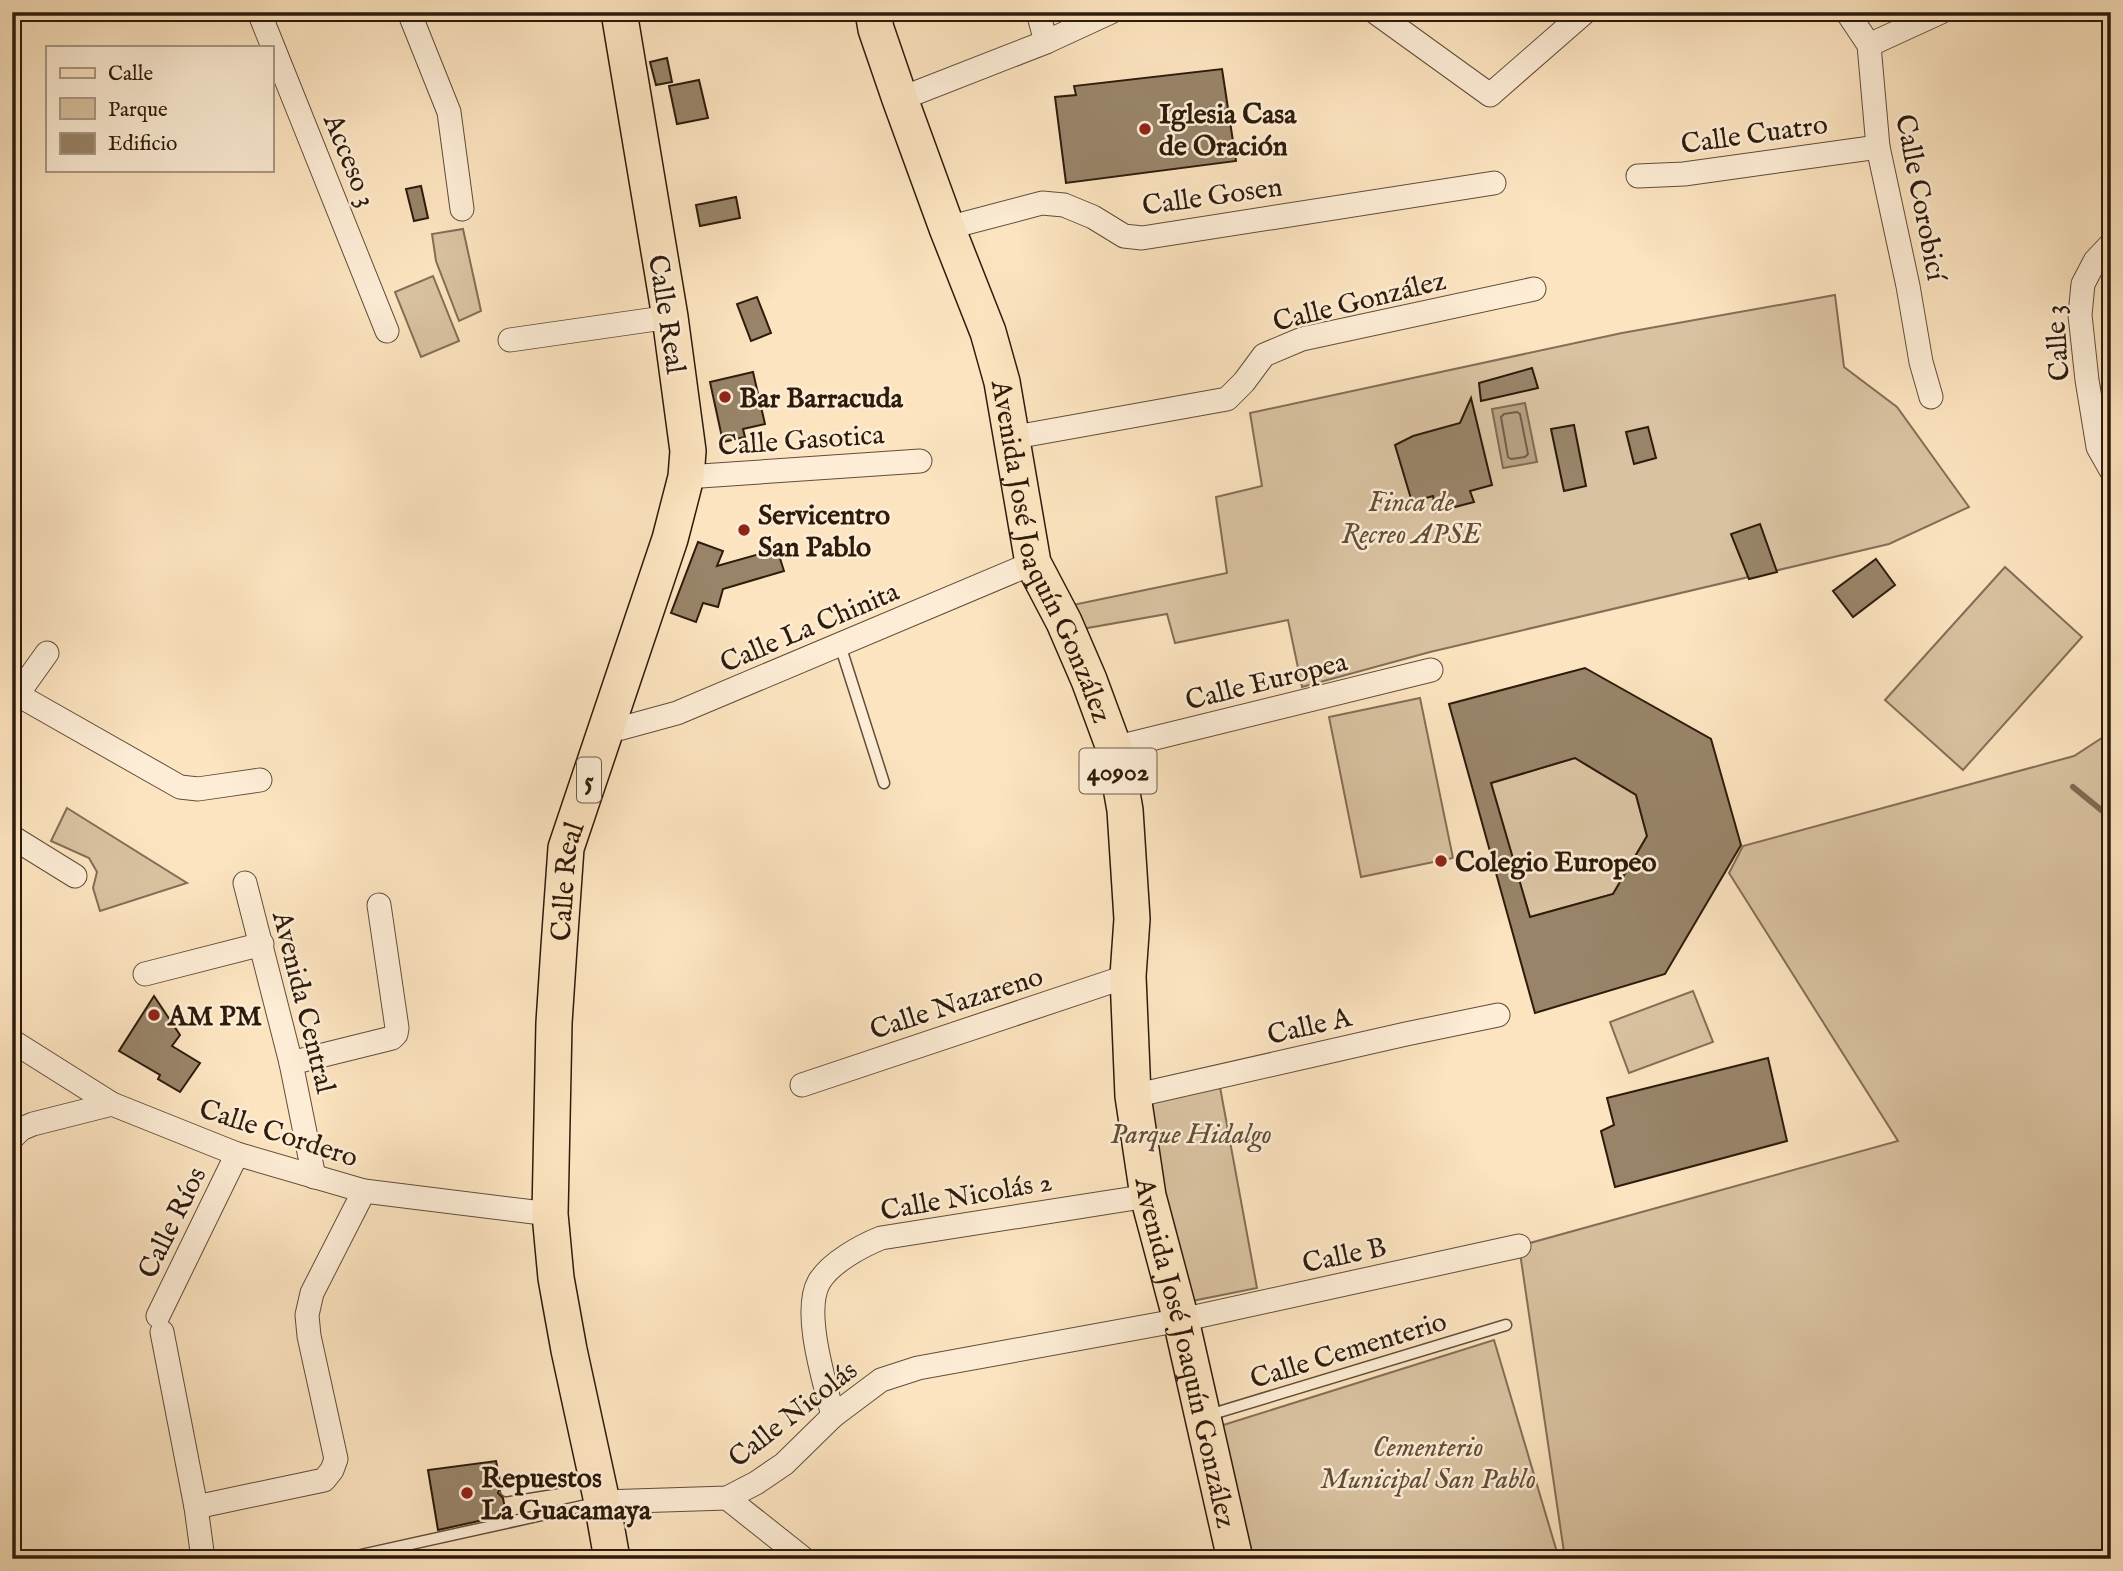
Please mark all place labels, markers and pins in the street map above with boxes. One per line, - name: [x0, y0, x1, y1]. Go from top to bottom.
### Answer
- place label: Iglesia Casa de Oración: [1159, 98, 1297, 165]
- marker: Iglesia Casa de Oración: [1137, 121, 1153, 137]
- place label: Bar Barracuda: [739, 382, 904, 417]
- marker: Bar Barracuda: [717, 389, 733, 405]
- place label: Servicentro San Pablo: [758, 499, 890, 566]
- marker: Servicentro San Pablo: [736, 522, 752, 538]
- place label: Colegio Europeo: [1455, 846, 1657, 881]
- marker: Colegio Europeo: [1433, 853, 1449, 869]
- place label: AM PM: [167, 1000, 263, 1035]
- marker: AM PM: [146, 1007, 162, 1023]
- place label: Repuestos La Guacamaya: [481, 1462, 652, 1529]
- marker: Repuestos La Guacamaya: [459, 1485, 475, 1501]

